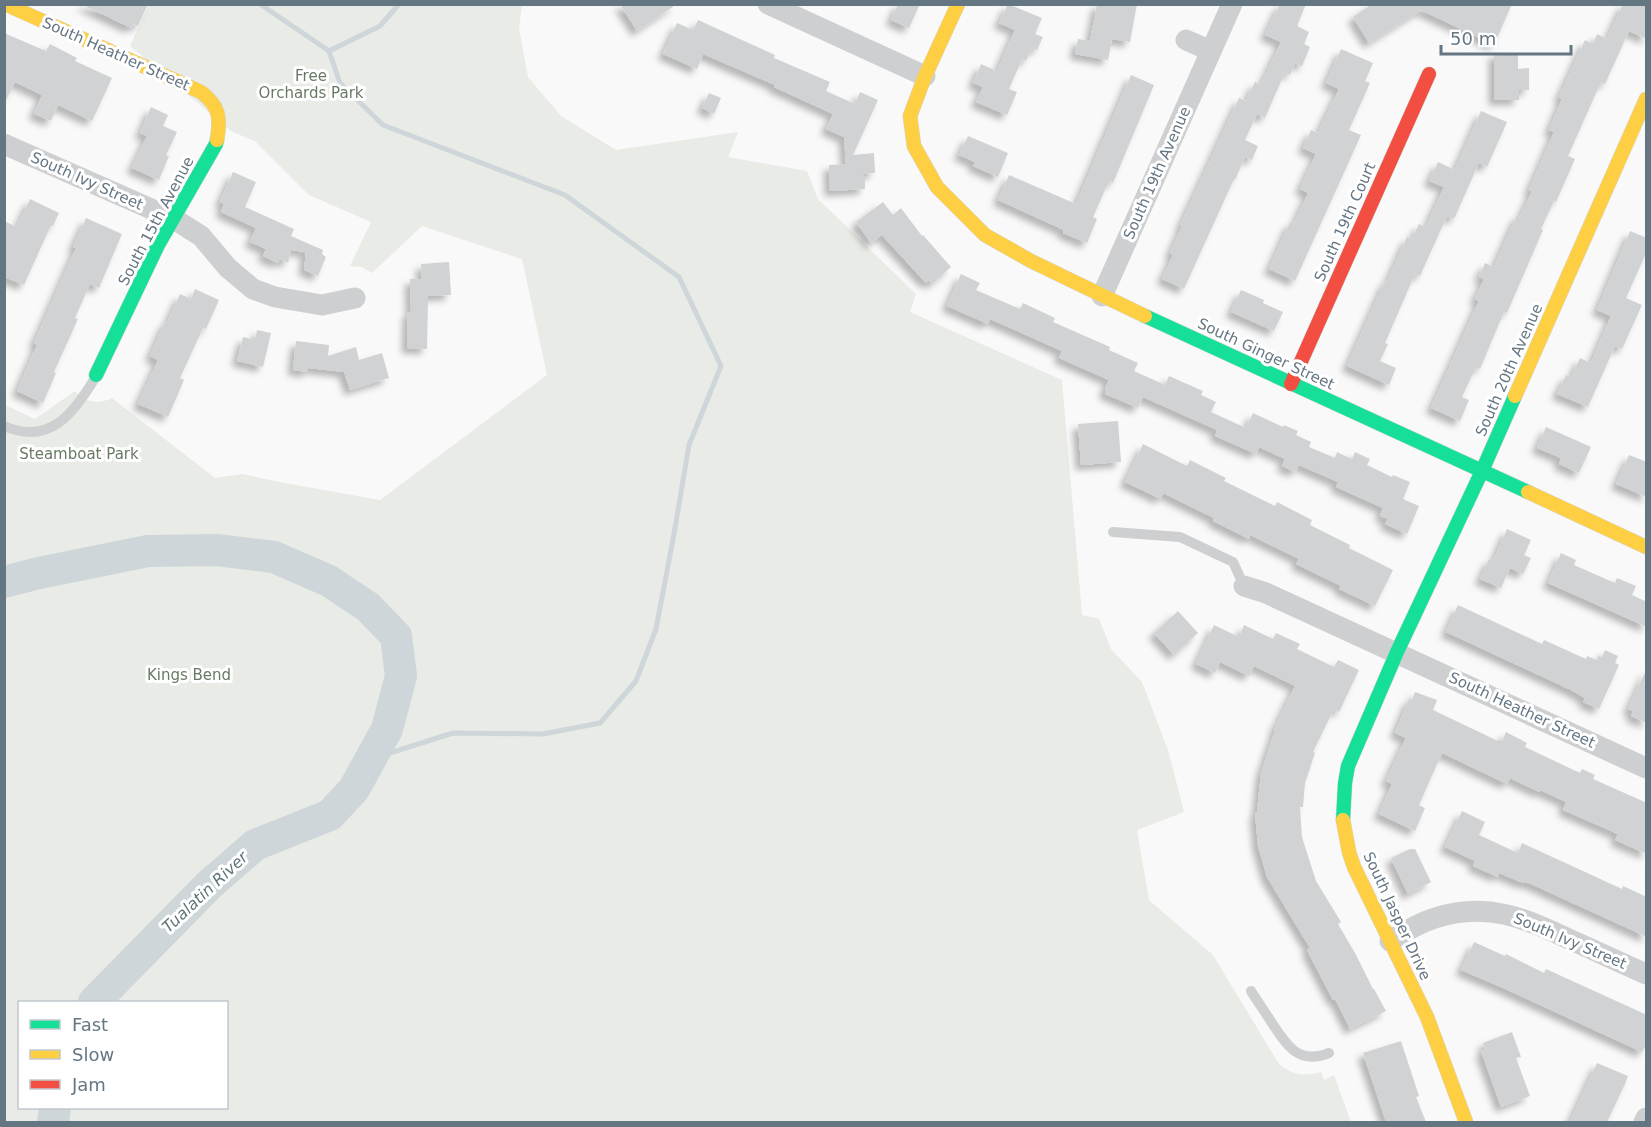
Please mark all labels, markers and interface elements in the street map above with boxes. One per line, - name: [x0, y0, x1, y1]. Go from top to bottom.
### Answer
- street label: South Heather Street: [40, 13, 192, 95]
- scale bar: [1441, 18, 1572, 56]
- text: 50 m: [1450, 28, 1496, 49]
- park label: Free Orchards Park: [258, 67, 364, 102]
- street label: South 19th Avenue: [1120, 104, 1194, 242]
- street label: South Ivy Street: [28, 148, 146, 214]
- street label: South 15th Avenue: [114, 153, 198, 289]
- street label: South 19th Court: [1311, 159, 1379, 284]
- street label: South 20th Avenue: [1472, 301, 1546, 439]
- street label: South Ginger Street: [1195, 314, 1337, 394]
- park label: Steamboat Park: [19, 445, 139, 463]
- park label: Kings Bend: [147, 666, 231, 684]
- street label: South Heather Street: [1446, 668, 1598, 752]
- water label: Tualatin River: [158, 847, 253, 936]
- street label: South Jasper Drive: [1359, 849, 1435, 983]
- street label: South Ivy Street: [1511, 909, 1629, 973]
- legend: [18, 1001, 228, 1109]
- text: Fast: [72, 1014, 108, 1035]
- text: Slow: [72, 1044, 114, 1065]
- text: Jam: [71, 1074, 106, 1095]

